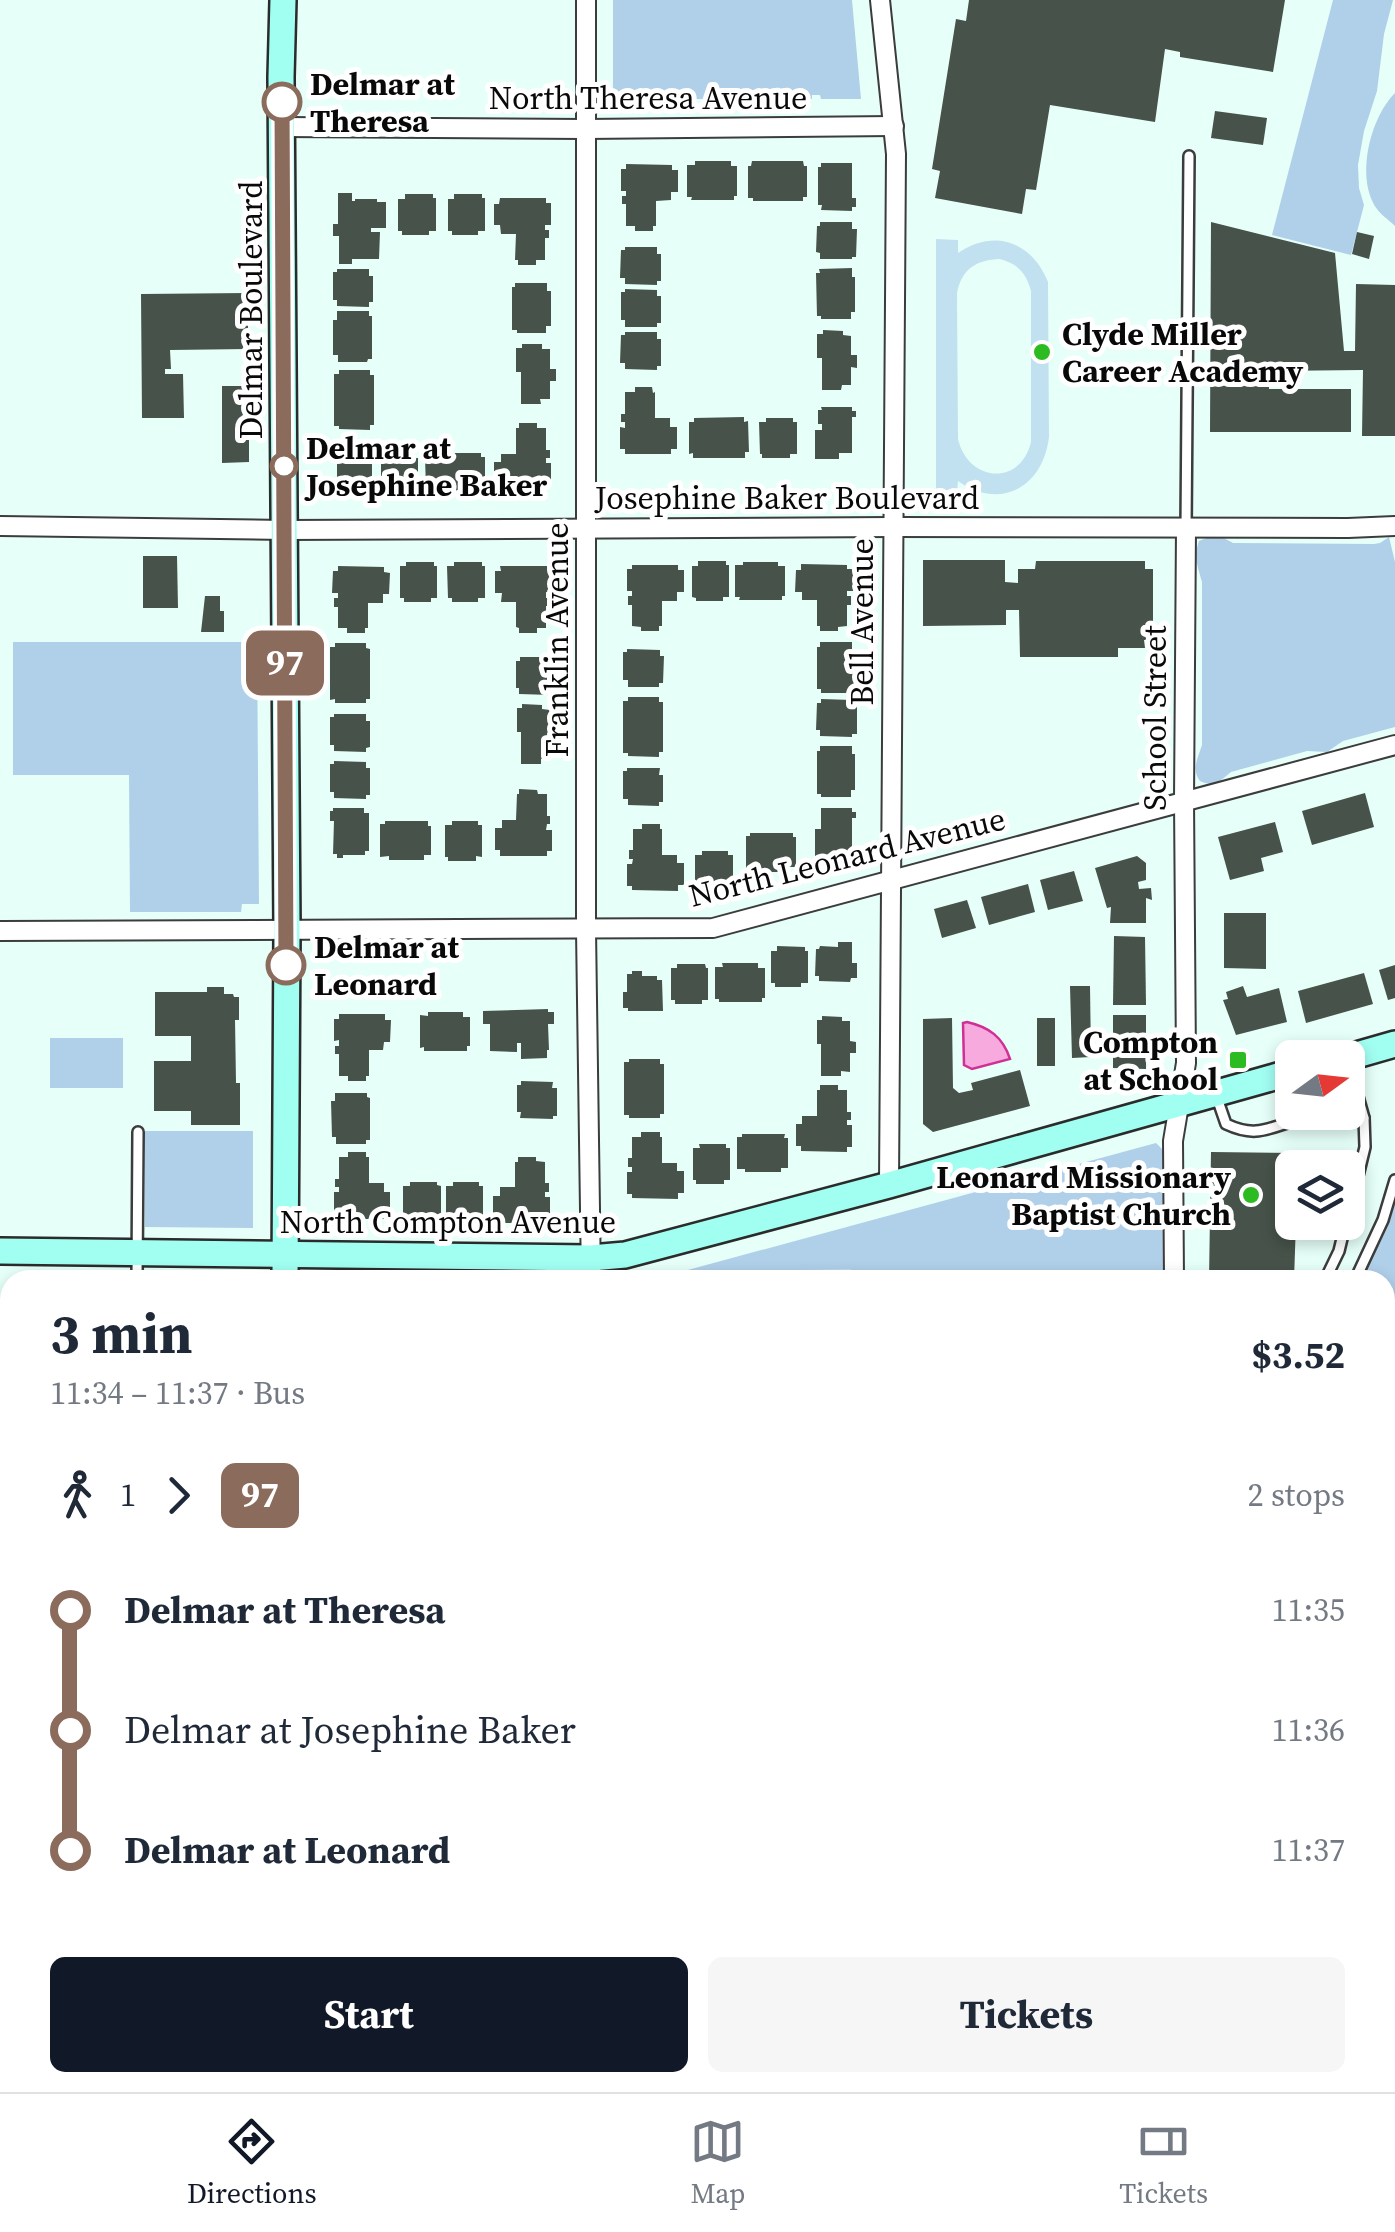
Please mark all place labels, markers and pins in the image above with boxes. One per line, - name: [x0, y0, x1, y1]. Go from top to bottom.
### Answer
- place label: Delmar at Theresa: [310, 62, 455, 143]
- marker: Delmar at Theresa: [263, 83, 301, 121]
- place label: Clyde Miller Career Academy: [1062, 312, 1303, 393]
- marker: Clyde Miller Career Academy: [1031, 341, 1053, 363]
- place label: Delmar at Josephine Baker: [304, 426, 547, 507]
- marker: Delmar at Josephine Baker: [271, 453, 297, 479]
- place label: Delmar at Leonard: [314, 925, 459, 1006]
- marker: Delmar at Leonard: [267, 946, 305, 984]
- place label: Compton at School: [1083, 1020, 1218, 1101]
- marker: Compton at School: [1227, 1049, 1249, 1071]
- place label: Leonard Missionary Baptist Church: [936, 1155, 1231, 1236]
- marker: Leonard Missionary Baptist Church: [1240, 1184, 1262, 1206]

